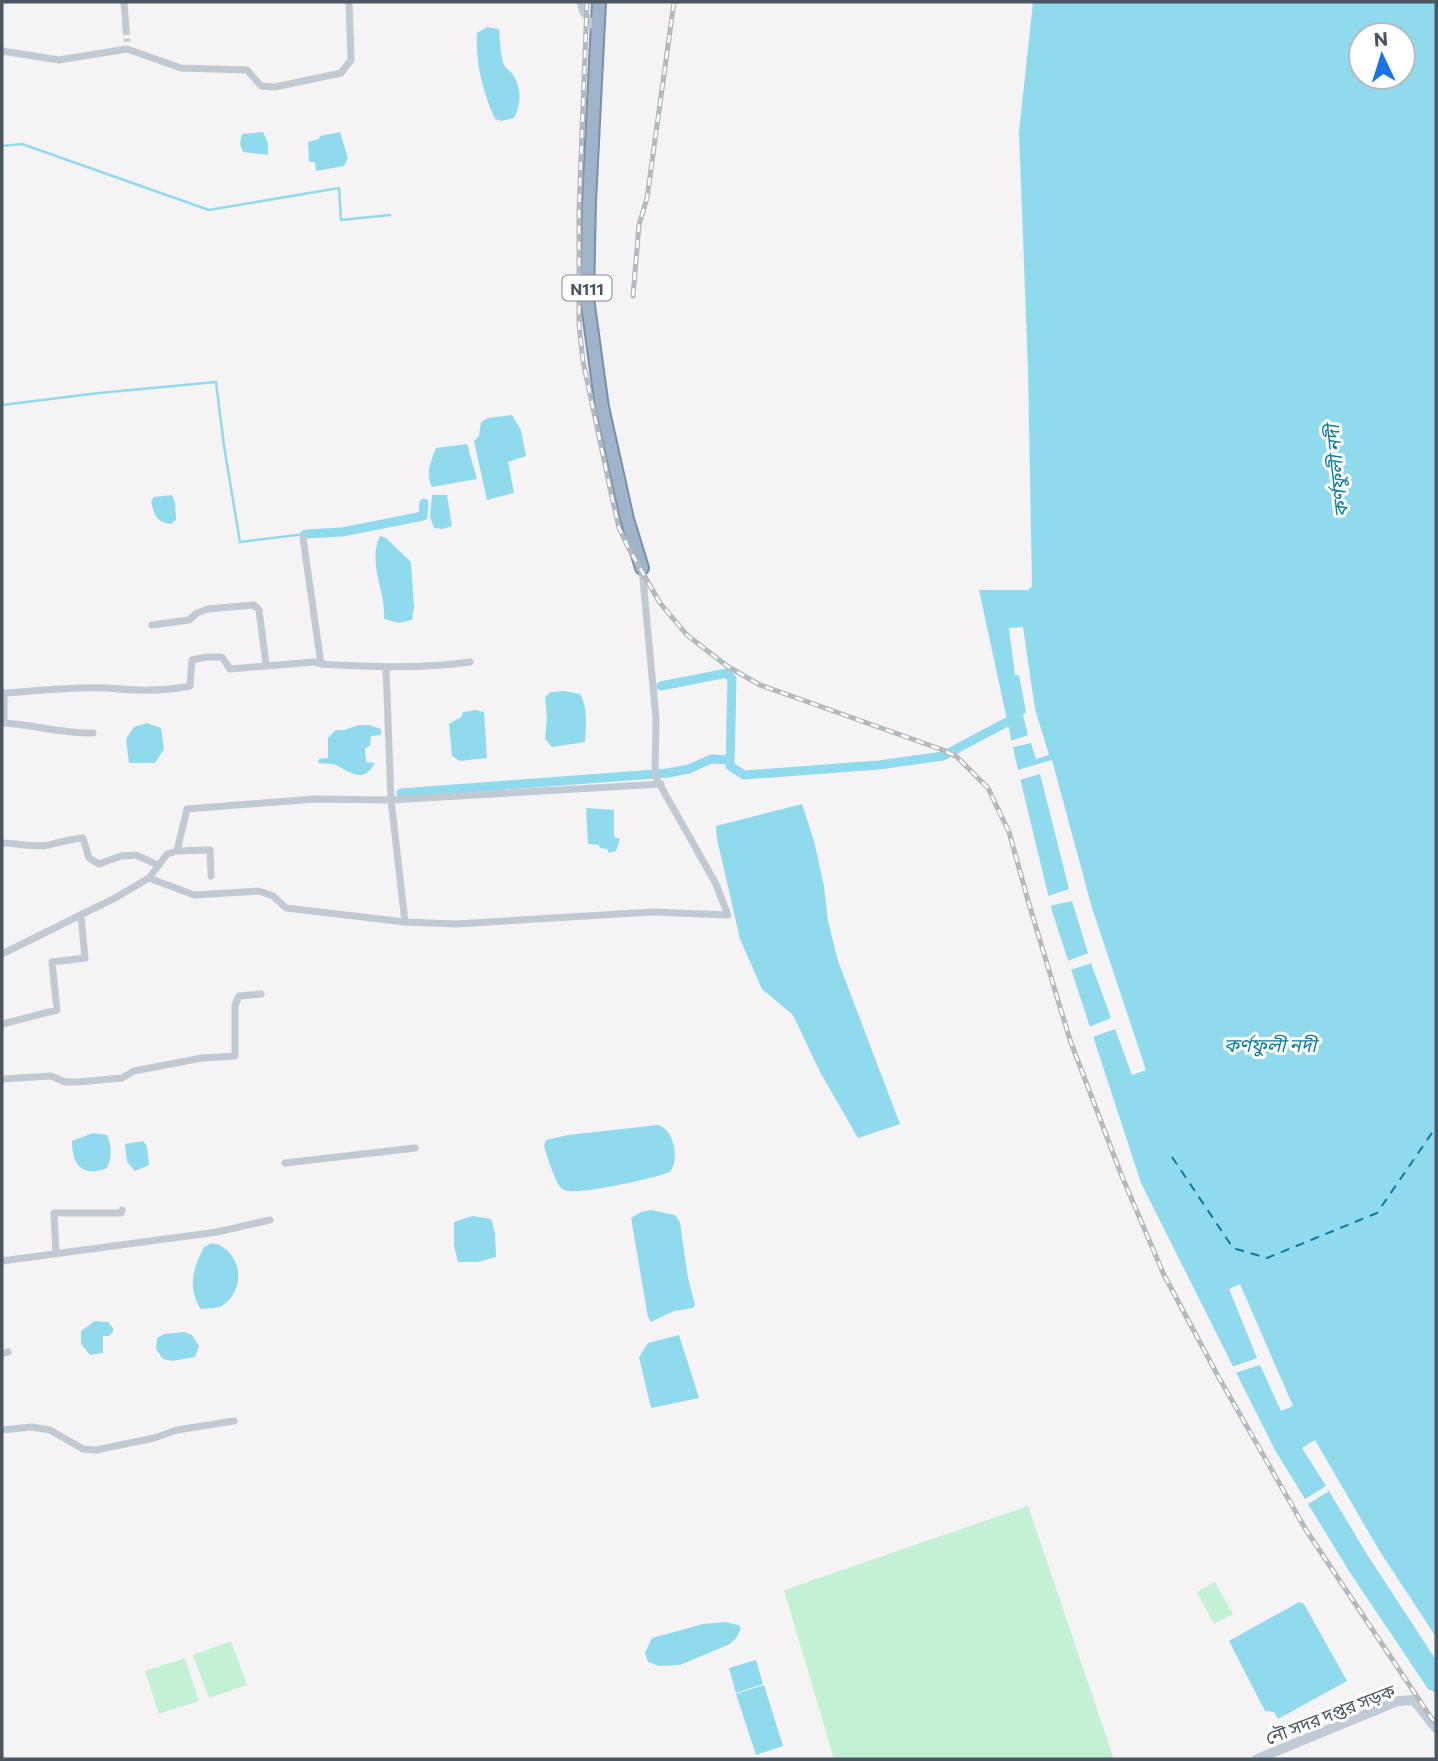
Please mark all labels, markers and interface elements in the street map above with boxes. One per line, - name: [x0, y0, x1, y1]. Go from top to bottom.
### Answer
- north arrow: [1347, 21, 1417, 91]
- text: N: [1373, 27, 1389, 51]
- road number: N111: [562, 276, 612, 300]
- water label: কর্ণফুলী নদী: [1319, 420, 1353, 518]
- water label: কর্ণফুলী নদী: [1224, 1033, 1320, 1057]
- street label: নৌ সদর দপ্তর সড়ক: [1262, 1679, 1398, 1749]

